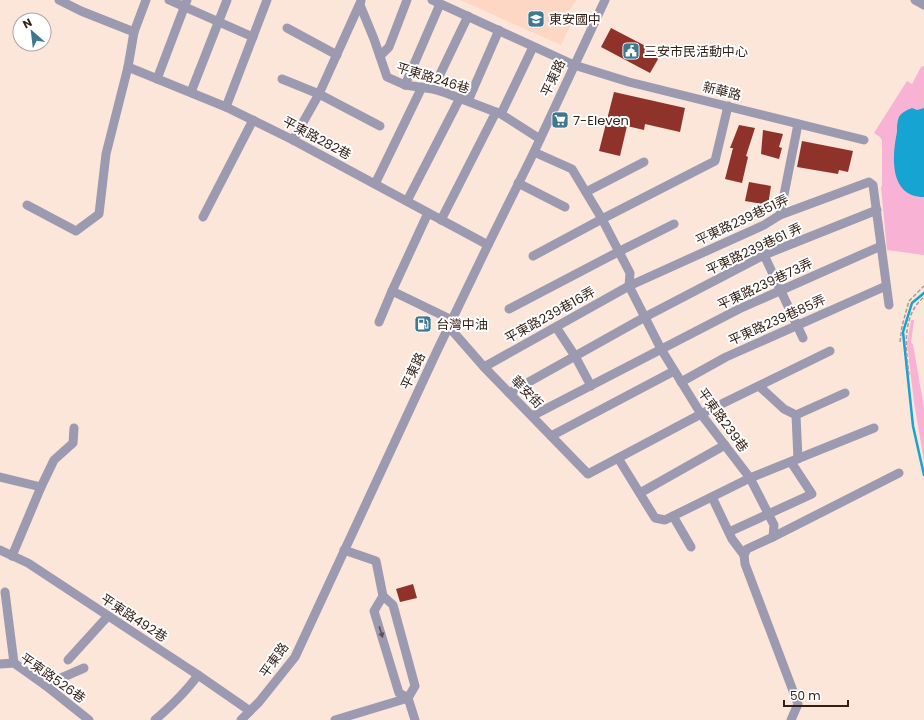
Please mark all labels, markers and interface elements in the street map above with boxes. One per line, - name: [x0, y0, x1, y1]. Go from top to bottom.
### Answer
- school or university icon: 東安國中: [526, 9, 546, 29]
- place label: 東安國中: [549, 10, 601, 29]
- north arrow: [12, 12, 52, 52]
- text: N: [20, 14, 35, 32]
- public building icon: 三安市民活動中心: [621, 41, 641, 61]
- place label: 三安市民活動中心: [644, 42, 748, 61]
- street label: 平東路: [536, 56, 570, 100]
- street label: 平東路246巷: [394, 58, 472, 98]
- street label: 新華路: [701, 77, 743, 105]
- supermarket icon: 7-Eleven: [550, 110, 570, 130]
- place label: 7-Eleven: [573, 111, 629, 130]
- street label: 平東路282巷: [279, 112, 355, 164]
- street label: 平東路239巷51弄: [692, 190, 792, 250]
- street label: 平東路239巷61 弄: [703, 218, 805, 280]
- street label: 平東路239巷73弄: [714, 254, 816, 314]
- street label: 平東路239巷16弄: [501, 282, 599, 348]
- street label: 平東路239巷85弄: [725, 290, 829, 350]
- fuel station icon: 台灣中油: [413, 314, 433, 334]
- place label: 台灣中油: [436, 315, 488, 334]
- street label: 平東路: [396, 349, 430, 393]
- street label: 華安街: [507, 371, 547, 413]
- street label: 平東路239巷: [693, 384, 753, 456]
- street label: 平東路492巷: [97, 589, 171, 647]
- one-way arrow: [378, 626, 384, 638]
- street label: 平東路: [255, 639, 293, 681]
- street label: 平東路526巷: [16, 648, 90, 708]
- scale bar: [784, 682, 848, 708]
- text: 50 m: [790, 687, 821, 704]

